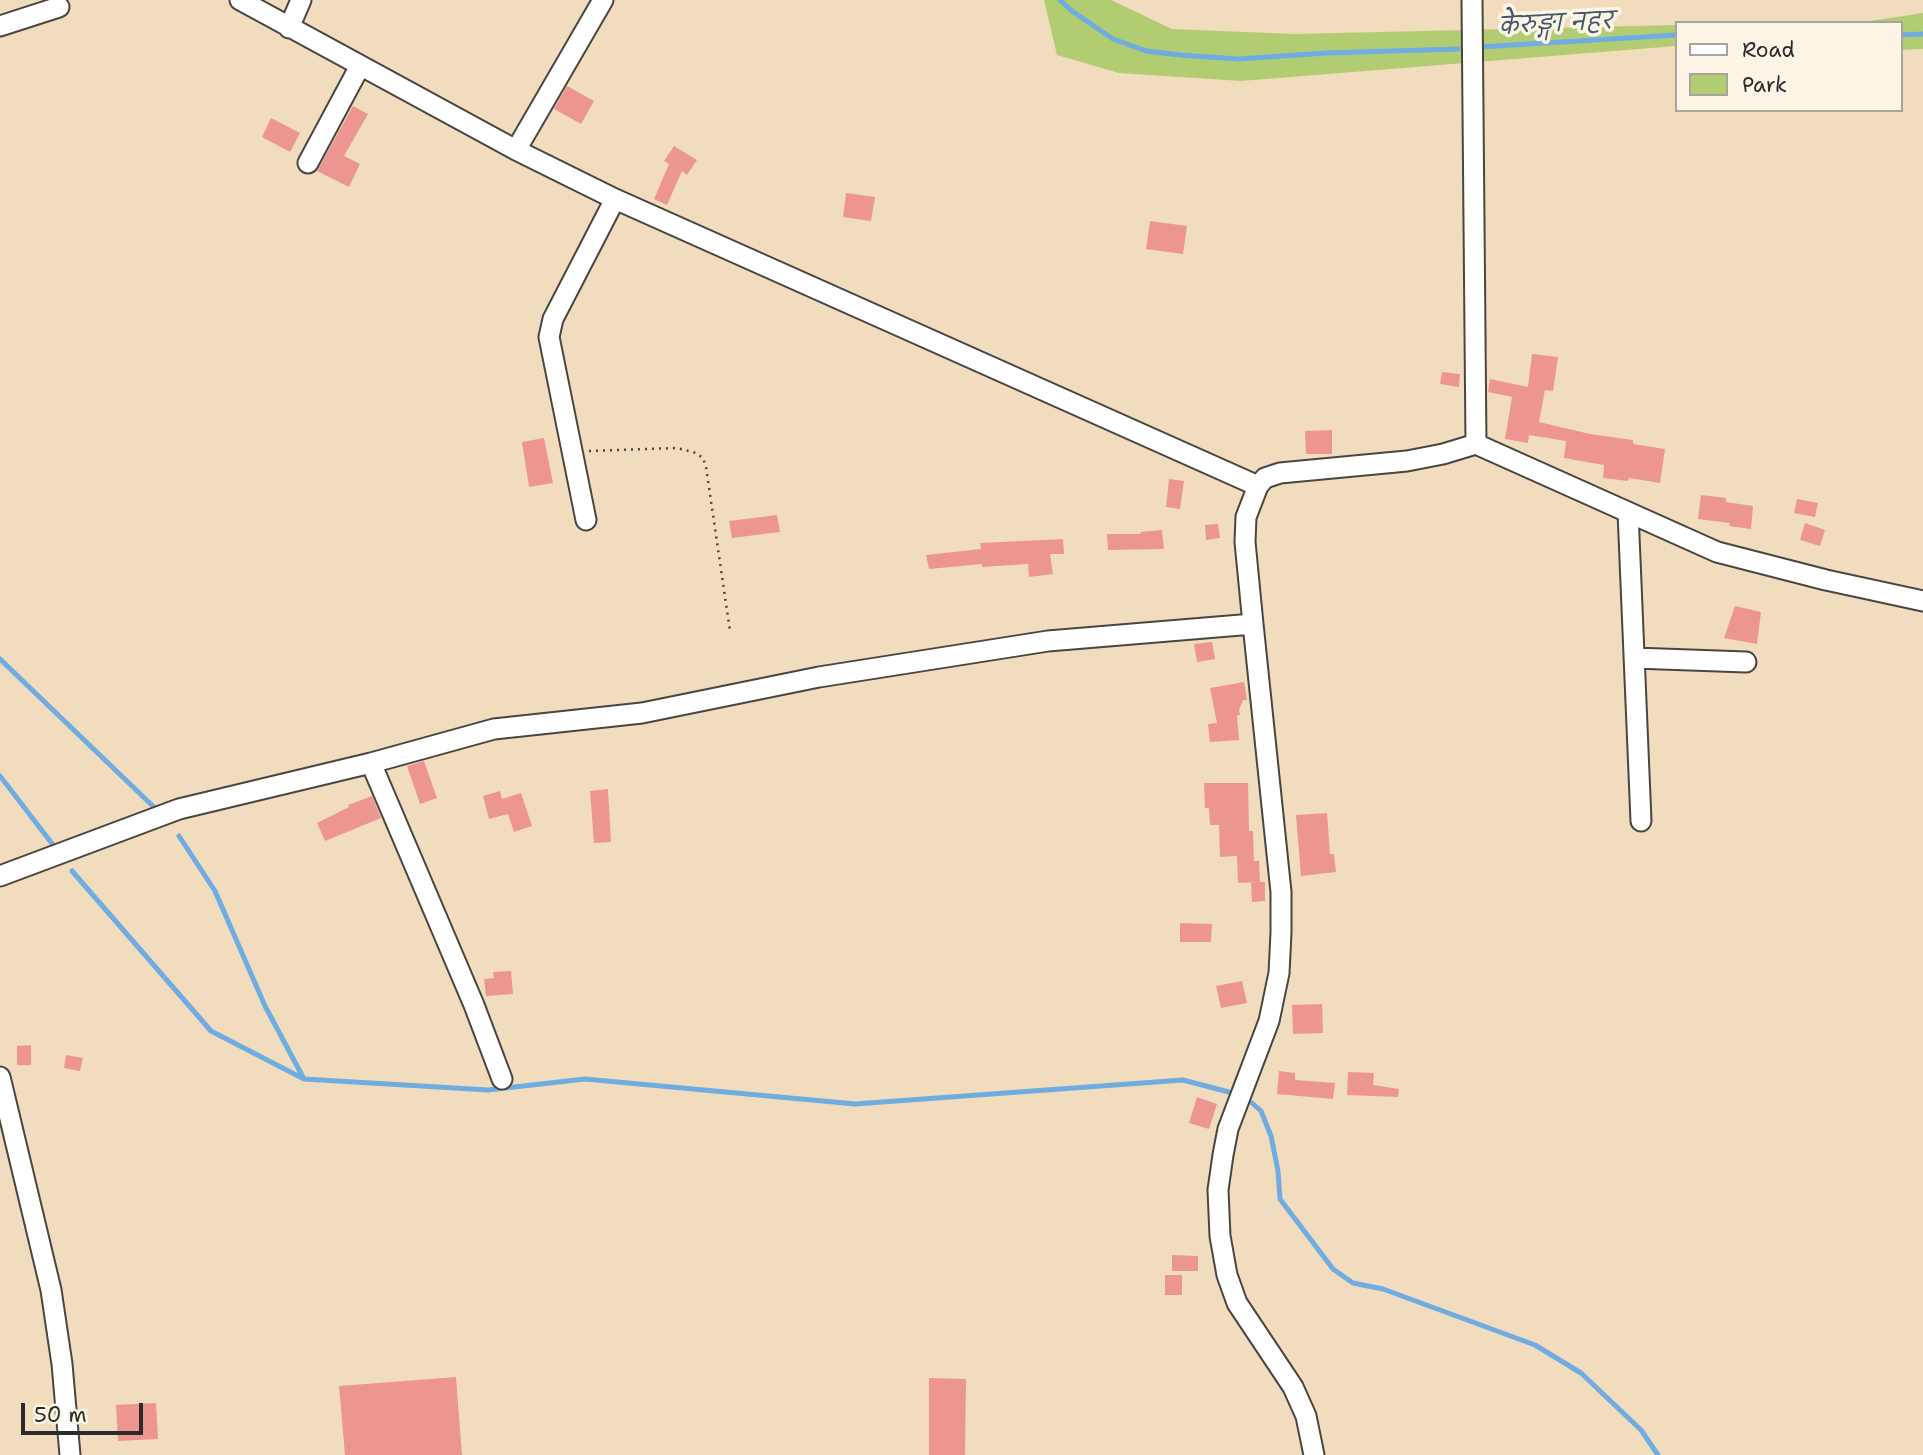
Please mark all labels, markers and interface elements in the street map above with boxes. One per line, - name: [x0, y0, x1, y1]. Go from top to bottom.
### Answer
- water label: केेरुङ्गा नहर: [1498, 8, 1614, 42]
- legend: [1674, 21, 1902, 112]
- text: Road: [1742, 36, 1795, 64]
- text: Park: [1742, 71, 1787, 99]
- scale bar: [24, 1388, 147, 1432]
- text: 50 m: [34, 1401, 87, 1429]

